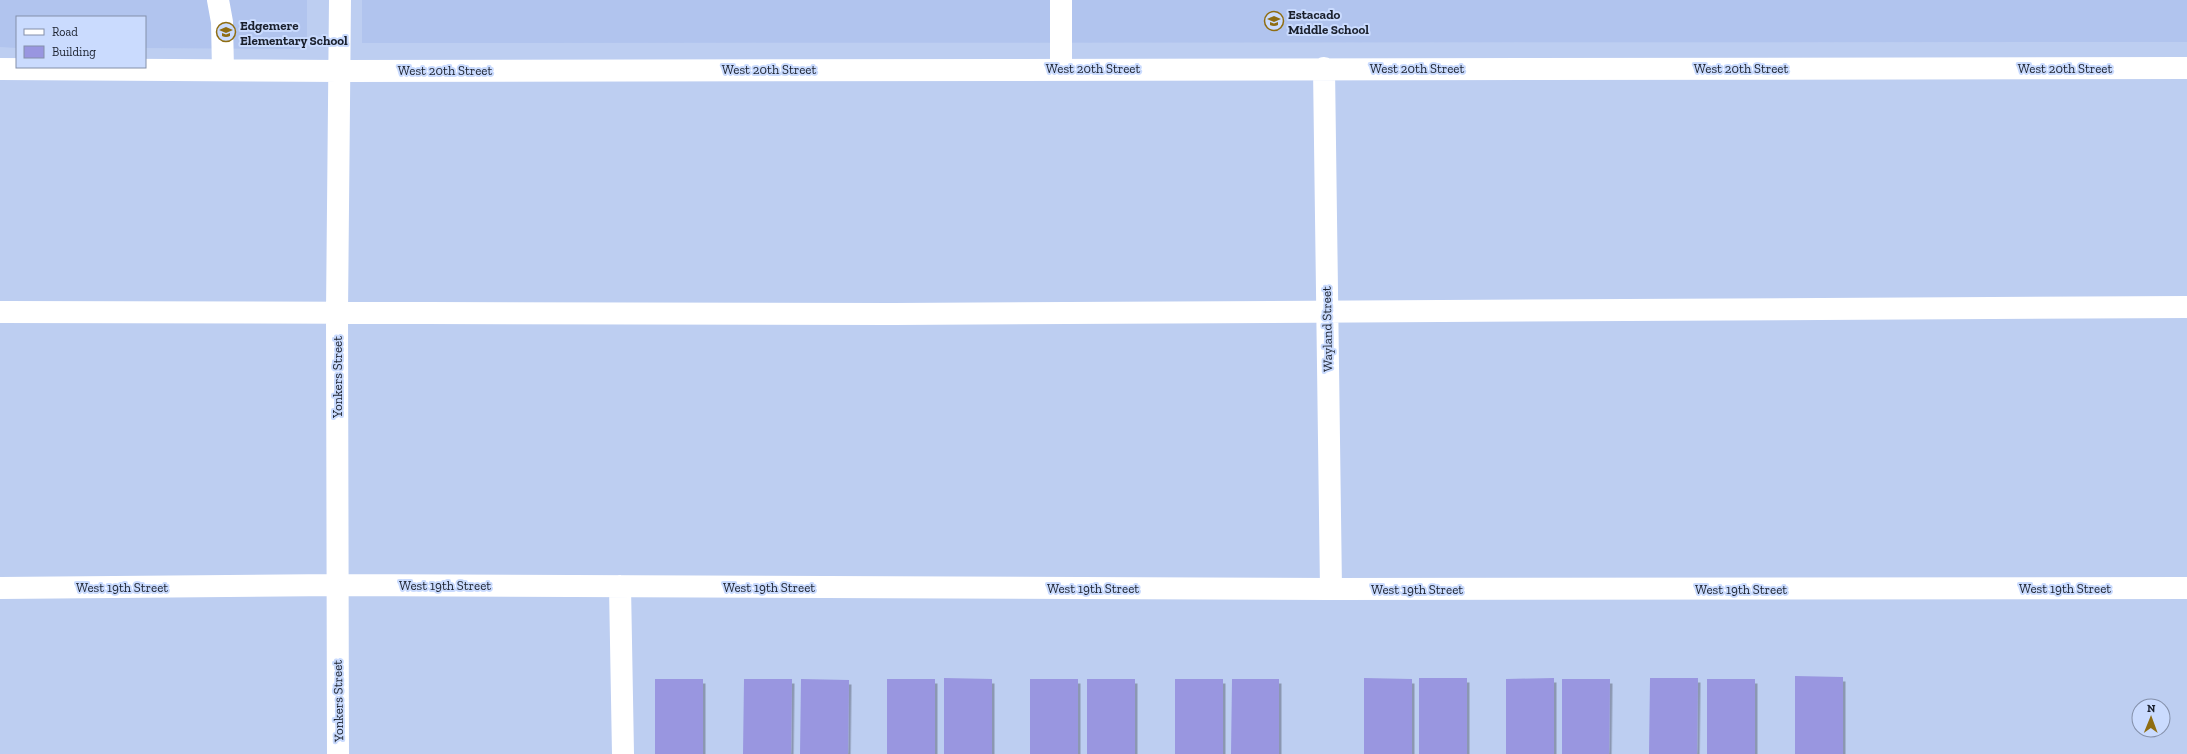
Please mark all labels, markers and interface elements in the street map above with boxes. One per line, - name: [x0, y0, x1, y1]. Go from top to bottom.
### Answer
- place label: Estacado Middle School: [1288, 7, 1369, 37]
- school or university icon: Estacado Middle School: [1263, 10, 1285, 32]
- legend: [16, 16, 146, 68]
- place label: Edgemere Elementary School: [240, 18, 348, 48]
- school or university icon: Edgemere Elementary School: [215, 21, 237, 43]
- text: Road: [52, 25, 78, 39]
- text: Building: [52, 45, 96, 59]
- street label: West 20th Street: [1046, 61, 1140, 76]
- street label: West 20th Street: [1370, 61, 1464, 76]
- street label: West 20th Street: [1694, 61, 1788, 76]
- street label: West 20th Street: [2018, 61, 2112, 76]
- street label: West 20th Street: [722, 62, 816, 77]
- street label: West 20th Street: [398, 63, 492, 78]
- street label: Wayland Street: [1319, 286, 1335, 372]
- street label: Yonkers Street: [330, 336, 345, 419]
- street label: West 19th Street: [399, 578, 491, 593]
- street label: West 19th Street: [76, 580, 168, 595]
- street label: West 19th Street: [723, 580, 815, 595]
- street label: West 19th Street: [1047, 581, 1139, 596]
- street label: West 19th Street: [2019, 581, 2111, 596]
- street label: West 19th Street: [1371, 582, 1463, 597]
- street label: West 19th Street: [1695, 582, 1787, 597]
- street label: Yonkers Street: [330, 660, 346, 743]
- north arrow: [2131, 698, 2171, 738]
- text: N: [2147, 702, 2156, 715]

